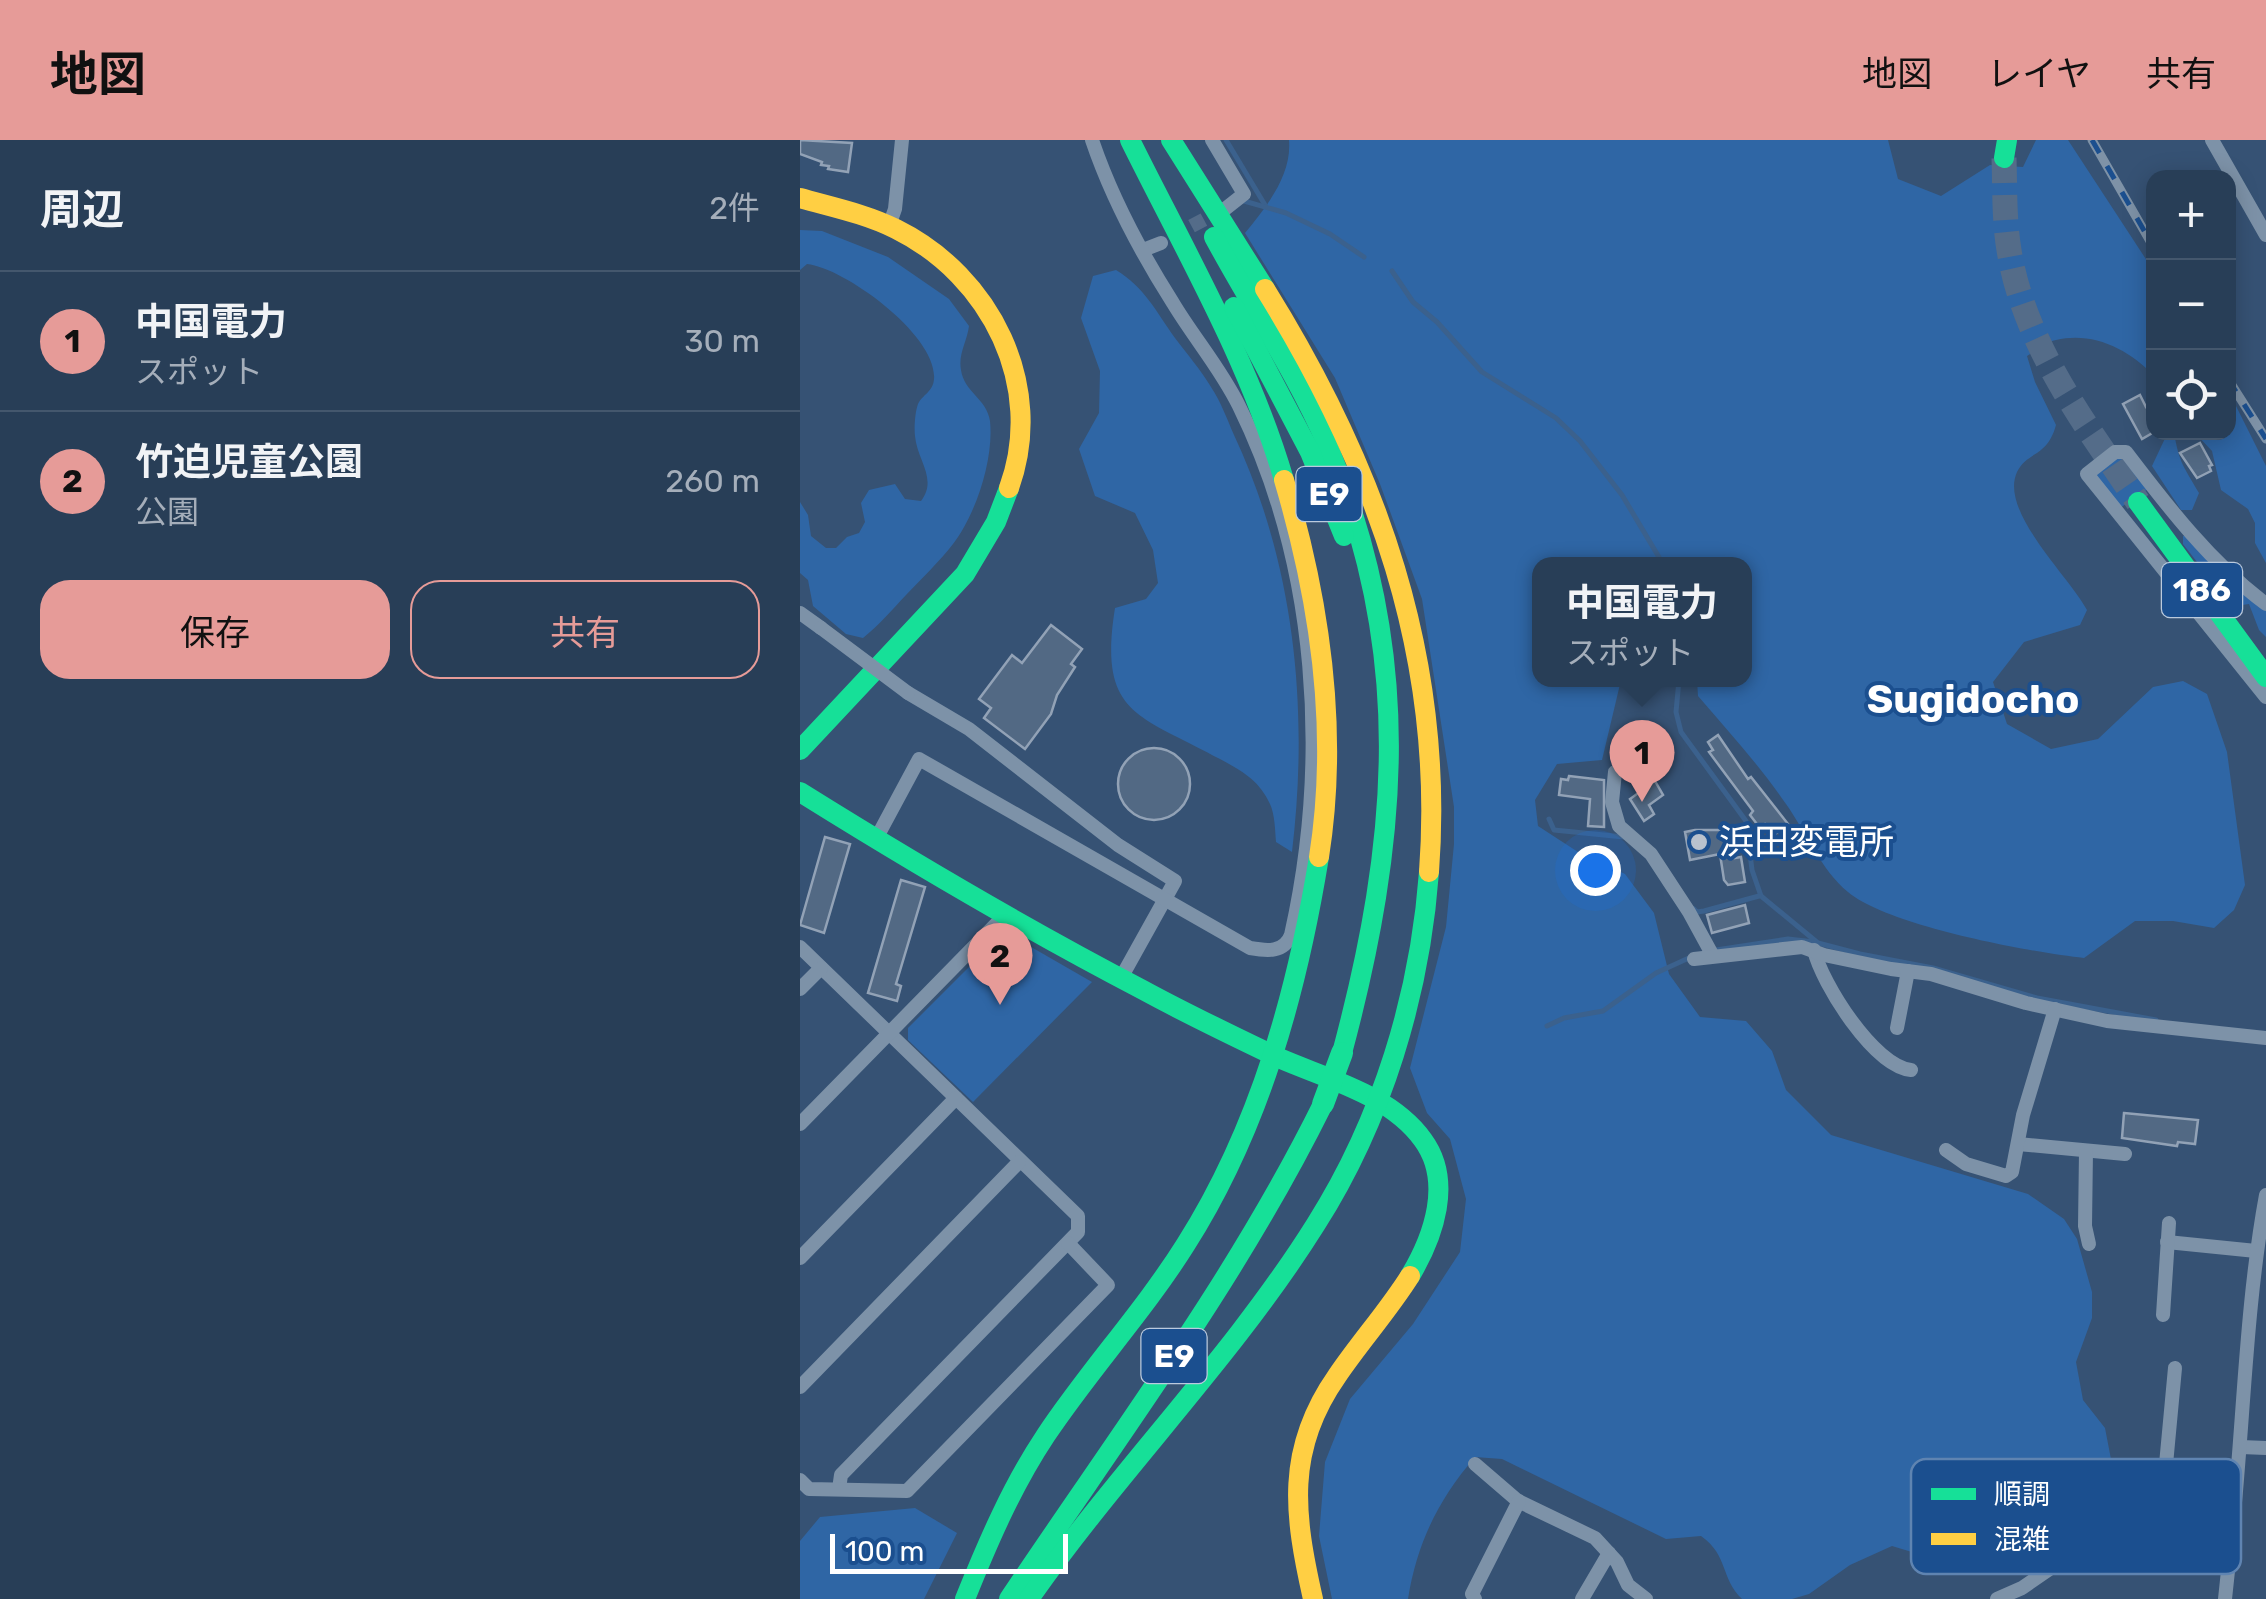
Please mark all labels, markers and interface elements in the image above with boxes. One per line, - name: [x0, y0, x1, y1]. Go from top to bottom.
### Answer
- text: 地図: [50, 46, 146, 103]
- text: 地図: [1862, 53, 1932, 95]
- text: レイヤ: [1987, 53, 2091, 95]
- text: 共有: [2146, 53, 2216, 95]
- map controls: [2146, 170, 2236, 440]
- button: +: [2146, 170, 2236, 260]
- text: 周辺: [40, 185, 124, 235]
- text: 2件: [709, 189, 760, 227]
- button: −: [2146, 260, 2236, 350]
- text: 中国電力: [135, 299, 287, 345]
- text: 1: [65, 322, 80, 360]
- text: 30 m: [684, 322, 760, 360]
- button: locate: [2146, 350, 2236, 440]
- text: スポット: [135, 353, 263, 391]
- text: 竹迫児童公園: [135, 439, 363, 485]
- text: 2: [62, 462, 83, 500]
- text: 260 m: [665, 462, 760, 500]
- road number: E9: [1296, 467, 1362, 521]
- text: 公園: [135, 493, 199, 531]
- popup: [1532, 557, 1752, 687]
- road number: 186: [2162, 563, 2242, 617]
- button: 保存: [40, 580, 390, 679]
- button: 共有: [410, 580, 760, 679]
- text: 中国電力: [1566, 580, 1718, 626]
- text: スポット: [1566, 634, 1694, 672]
- district label: Sugidocho: [1867, 676, 2079, 723]
- pin: 1: [1610, 720, 1674, 802]
- place label: 浜田変電所: [1719, 821, 1894, 863]
- marker: 浜田変電所: [1688, 831, 1710, 853]
- your location: [1570, 845, 1621, 896]
- pin: 2: [968, 922, 1032, 1005]
- road number: E9: [1142, 1329, 1206, 1383]
- legend: [1911, 1459, 2241, 1574]
- text: 順調: [1994, 1478, 2050, 1511]
- text: 混雑: [1994, 1523, 2050, 1556]
- scale bar: [830, 1529, 1068, 1574]
- text: 100 m: [845, 1535, 924, 1568]

